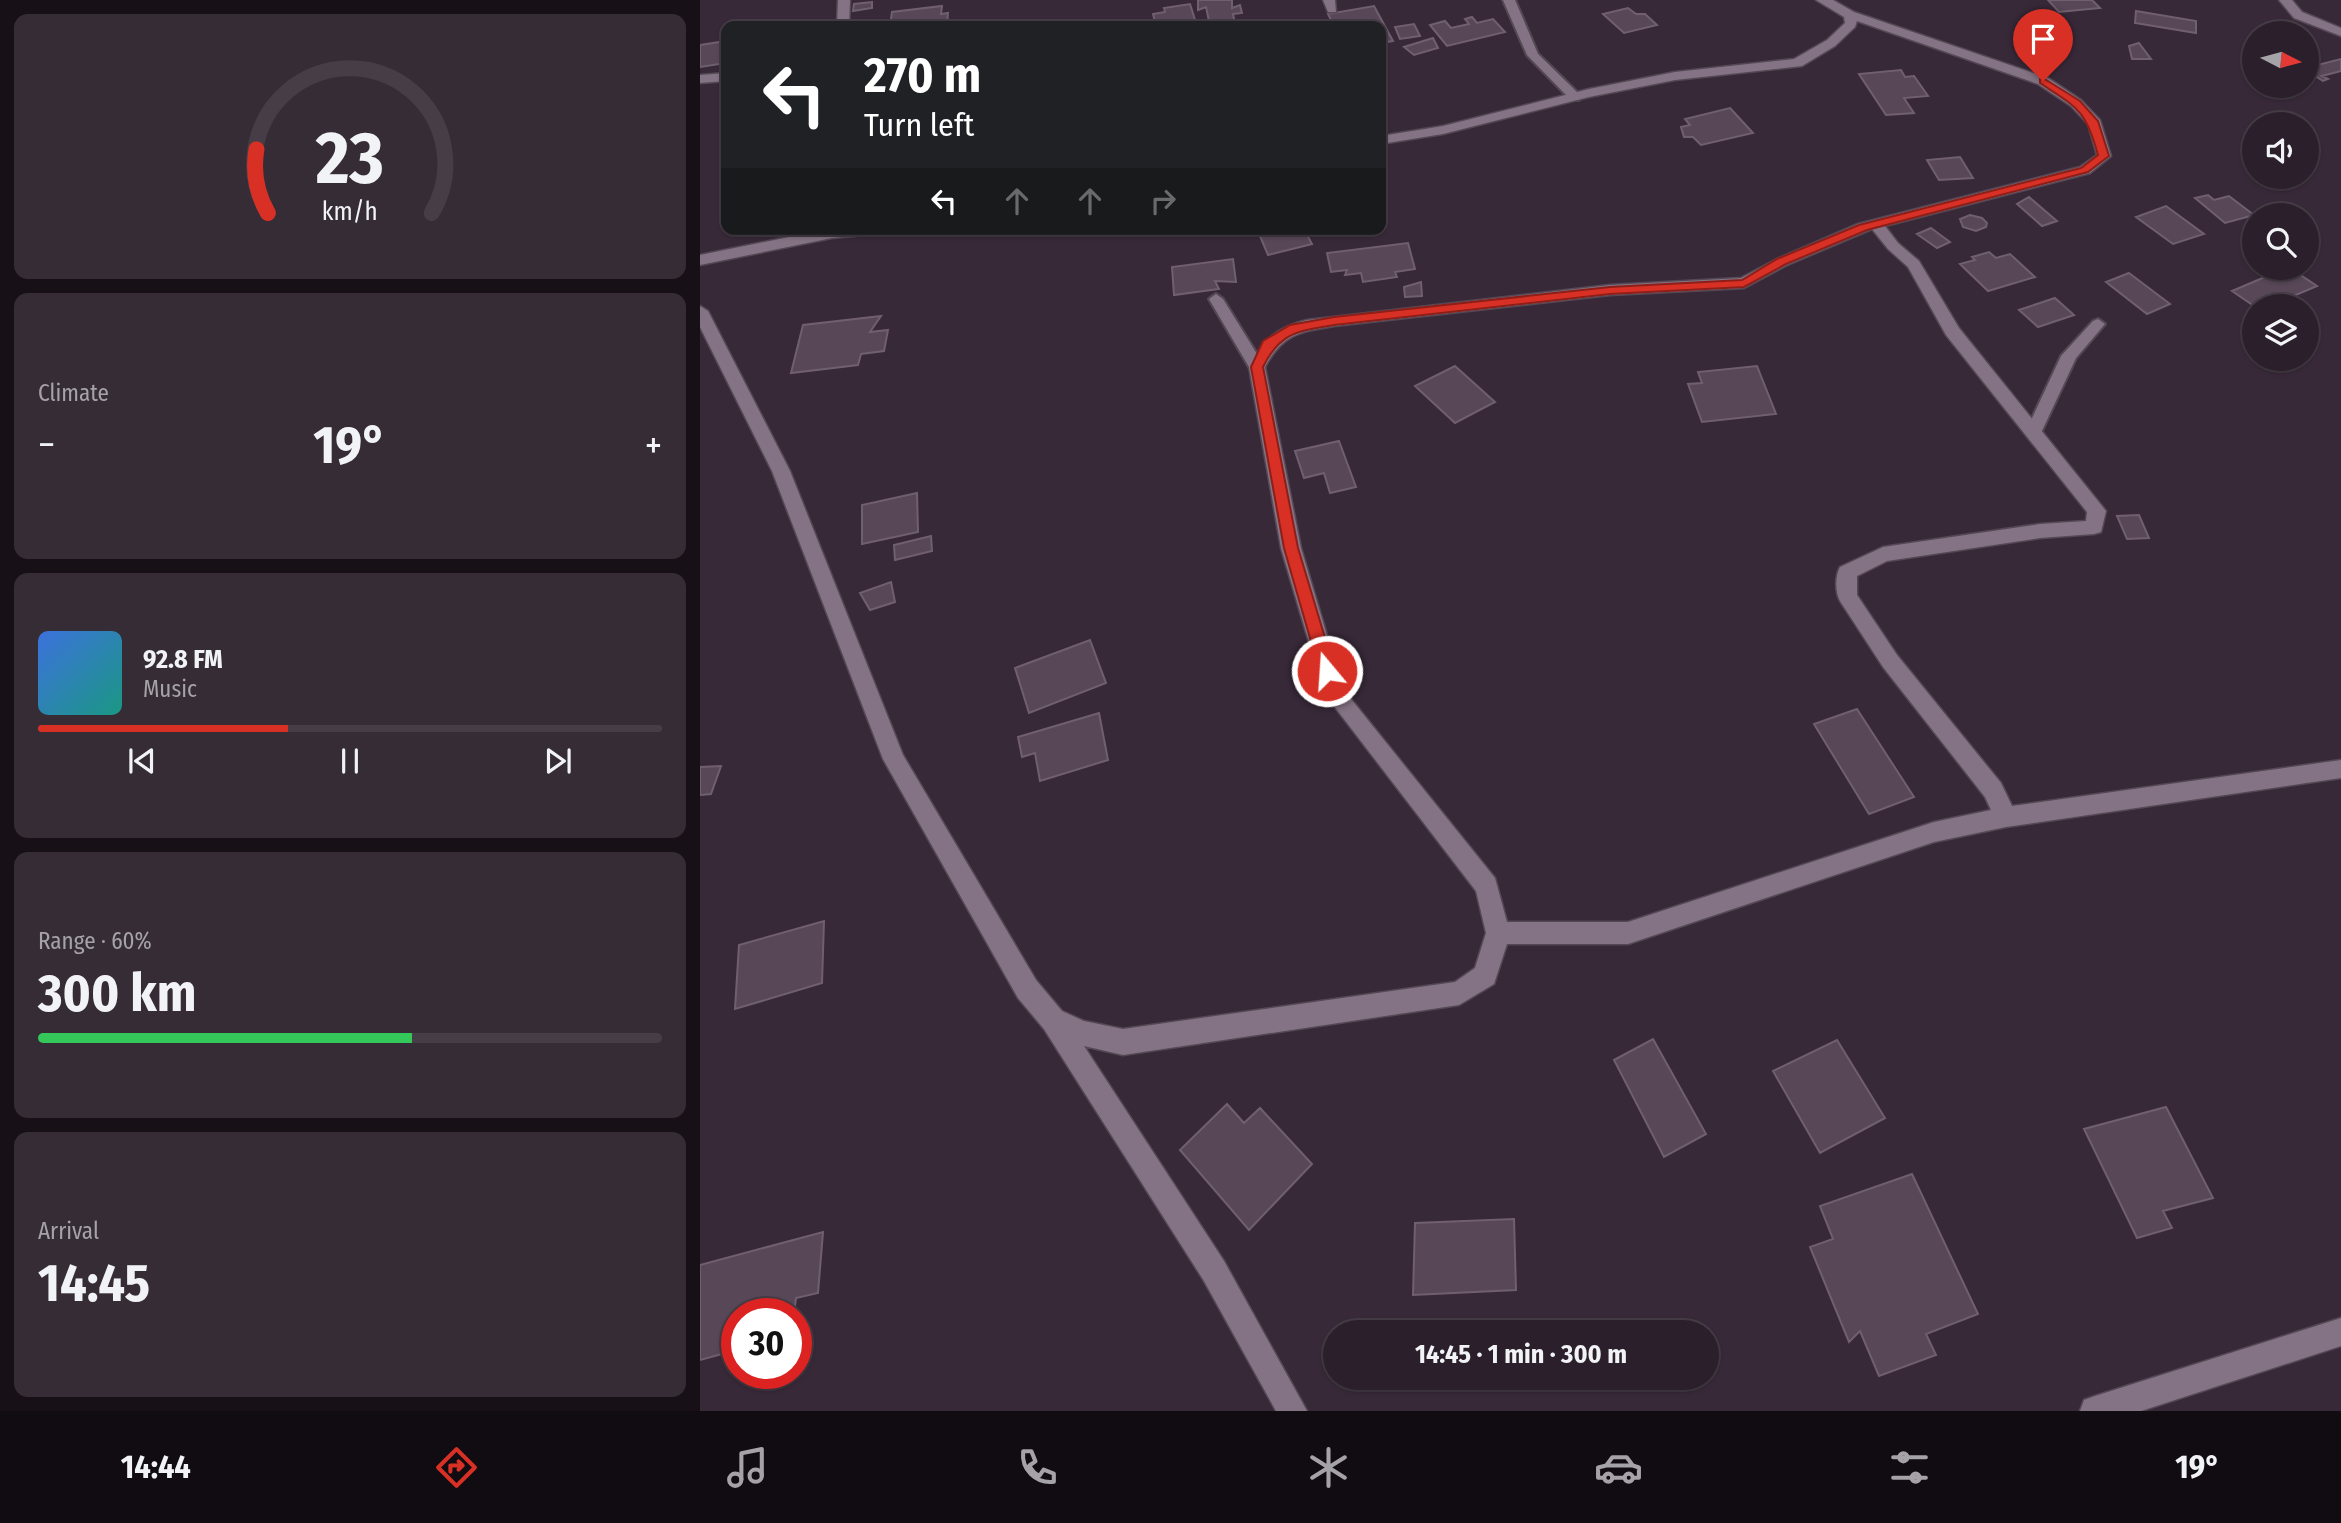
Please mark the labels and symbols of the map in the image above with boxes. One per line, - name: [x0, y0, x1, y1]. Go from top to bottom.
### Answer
- pin: [2013, 9, 2073, 81]
- north arrow: [2242, 21, 2319, 98]
- position arrow: [1290, 634, 1364, 708]
- speed limit sign: 30: [721, 1298, 812, 1389]

